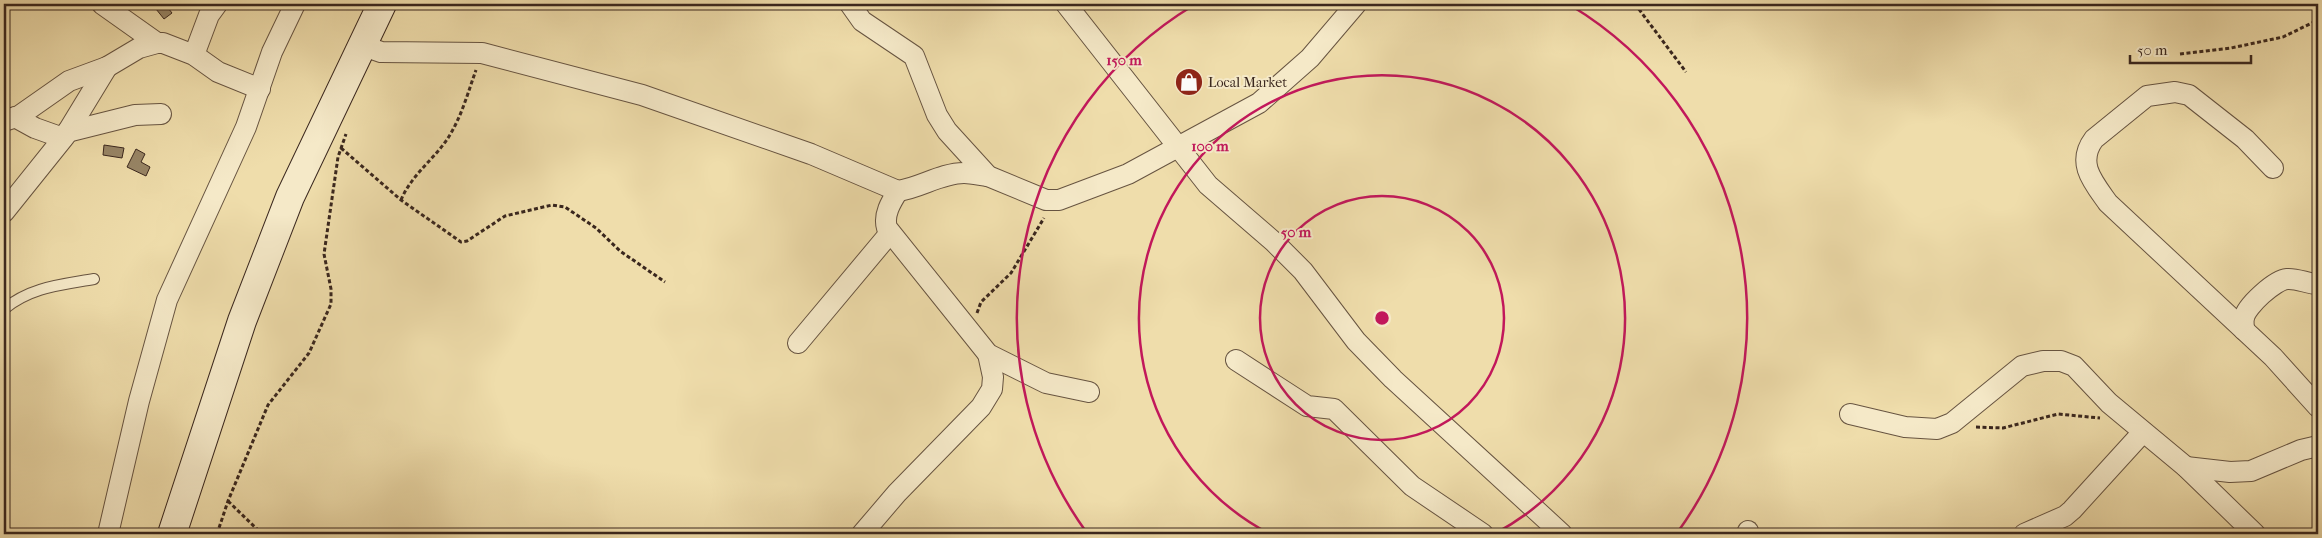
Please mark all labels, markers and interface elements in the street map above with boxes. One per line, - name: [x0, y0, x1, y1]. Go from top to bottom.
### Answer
- scale bar: [2130, 32, 2251, 64]
- text: 50 m: [2137, 41, 2168, 59]
- text: 150 m: [1106, 51, 1142, 69]
- shop icon: Local Market: [1174, 67, 1204, 97]
- place label: Local Market: [1208, 74, 1287, 91]
- text: 100 m: [1191, 137, 1229, 155]
- text: 50 m: [1281, 223, 1312, 241]
- centre of rings: [1373, 309, 1391, 327]

